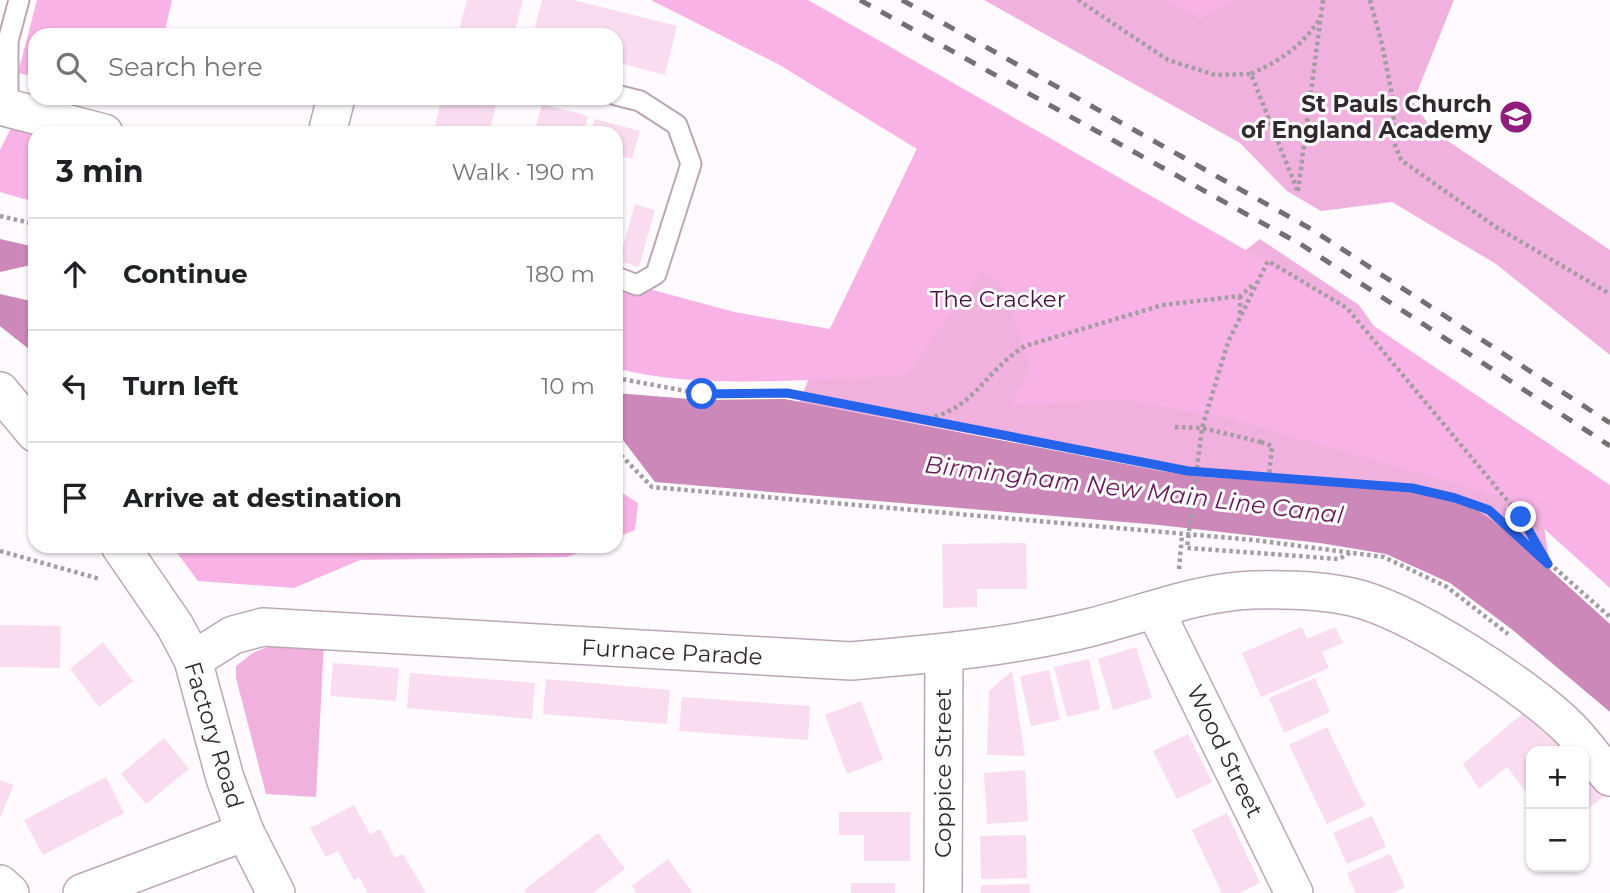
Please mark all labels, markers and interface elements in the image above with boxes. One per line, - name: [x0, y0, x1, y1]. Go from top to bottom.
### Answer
- search box: [28, 28, 623, 105]
- icon: search: [52, 48, 90, 86]
- text: Search here: [108, 51, 263, 83]
- place label: St Pauls Church of England Academy: [1241, 90, 1492, 144]
- school or university icon: St Pauls Church of England Academy: [1497, 98, 1535, 136]
- text: 3 min: [56, 153, 143, 190]
- text: Walk · 190 m: [451, 158, 595, 186]
- icon: ahead: [56, 255, 94, 293]
- text: Continue: [123, 258, 248, 290]
- text: 180 m: [526, 260, 595, 288]
- park label: The Cracker: [930, 285, 1066, 313]
- icon: left: [56, 367, 94, 405]
- text: Turn left: [123, 370, 239, 402]
- text: 10 m: [541, 372, 595, 400]
- route start: [686, 378, 717, 409]
- water label: Birmingham New Main Line Canal: [923, 449, 1346, 530]
- icon: arrive: [56, 479, 94, 517]
- text: Arrive at destination: [123, 482, 402, 514]
- route end: [1505, 501, 1536, 532]
- street label: Furnace Parade: [581, 633, 763, 671]
- street label: Factory Road: [178, 658, 250, 812]
- street label: Wood Street: [1181, 680, 1269, 822]
- street label: Coppice Street: [929, 688, 957, 858]
- map controls: [1526, 746, 1589, 872]
- button: +: [1526, 746, 1589, 809]
- button: −: [1526, 809, 1589, 872]

